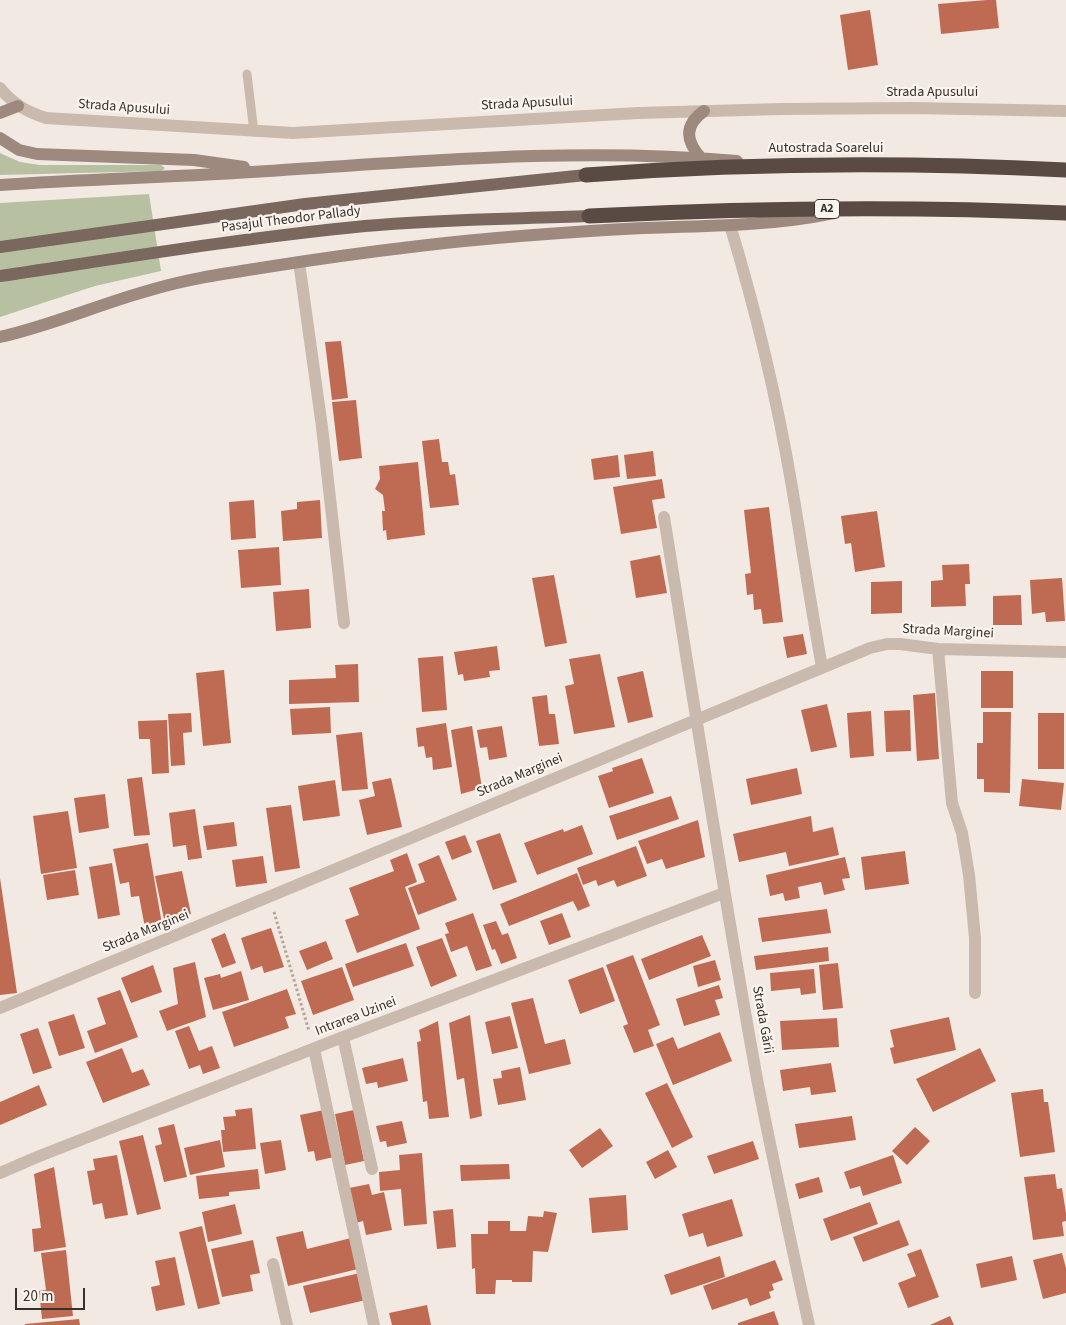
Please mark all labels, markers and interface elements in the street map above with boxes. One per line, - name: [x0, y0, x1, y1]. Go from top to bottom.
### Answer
- street label: Strada Apusului: [886, 85, 978, 101]
- street label: Strada Apusului: [481, 93, 573, 115]
- street label: Strada Apusului: [77, 96, 171, 120]
- street label: Autostrada Soarelui: [769, 141, 883, 157]
- road number: A2: [814, 200, 840, 218]
- street label: Pasajul Theodor Pallady: [220, 203, 362, 237]
- street label: Strada Marginei: [902, 621, 994, 643]
- street label: Strada Marginei: [475, 750, 565, 802]
- street label: Strada Marginei: [100, 907, 192, 957]
- street label: Strada Gării: [748, 985, 776, 1055]
- street label: Intrarea Uzinei: [313, 994, 399, 1040]
- scale bar: [18, 1278, 88, 1310]
- text: 20 m: [23, 1286, 53, 1307]

